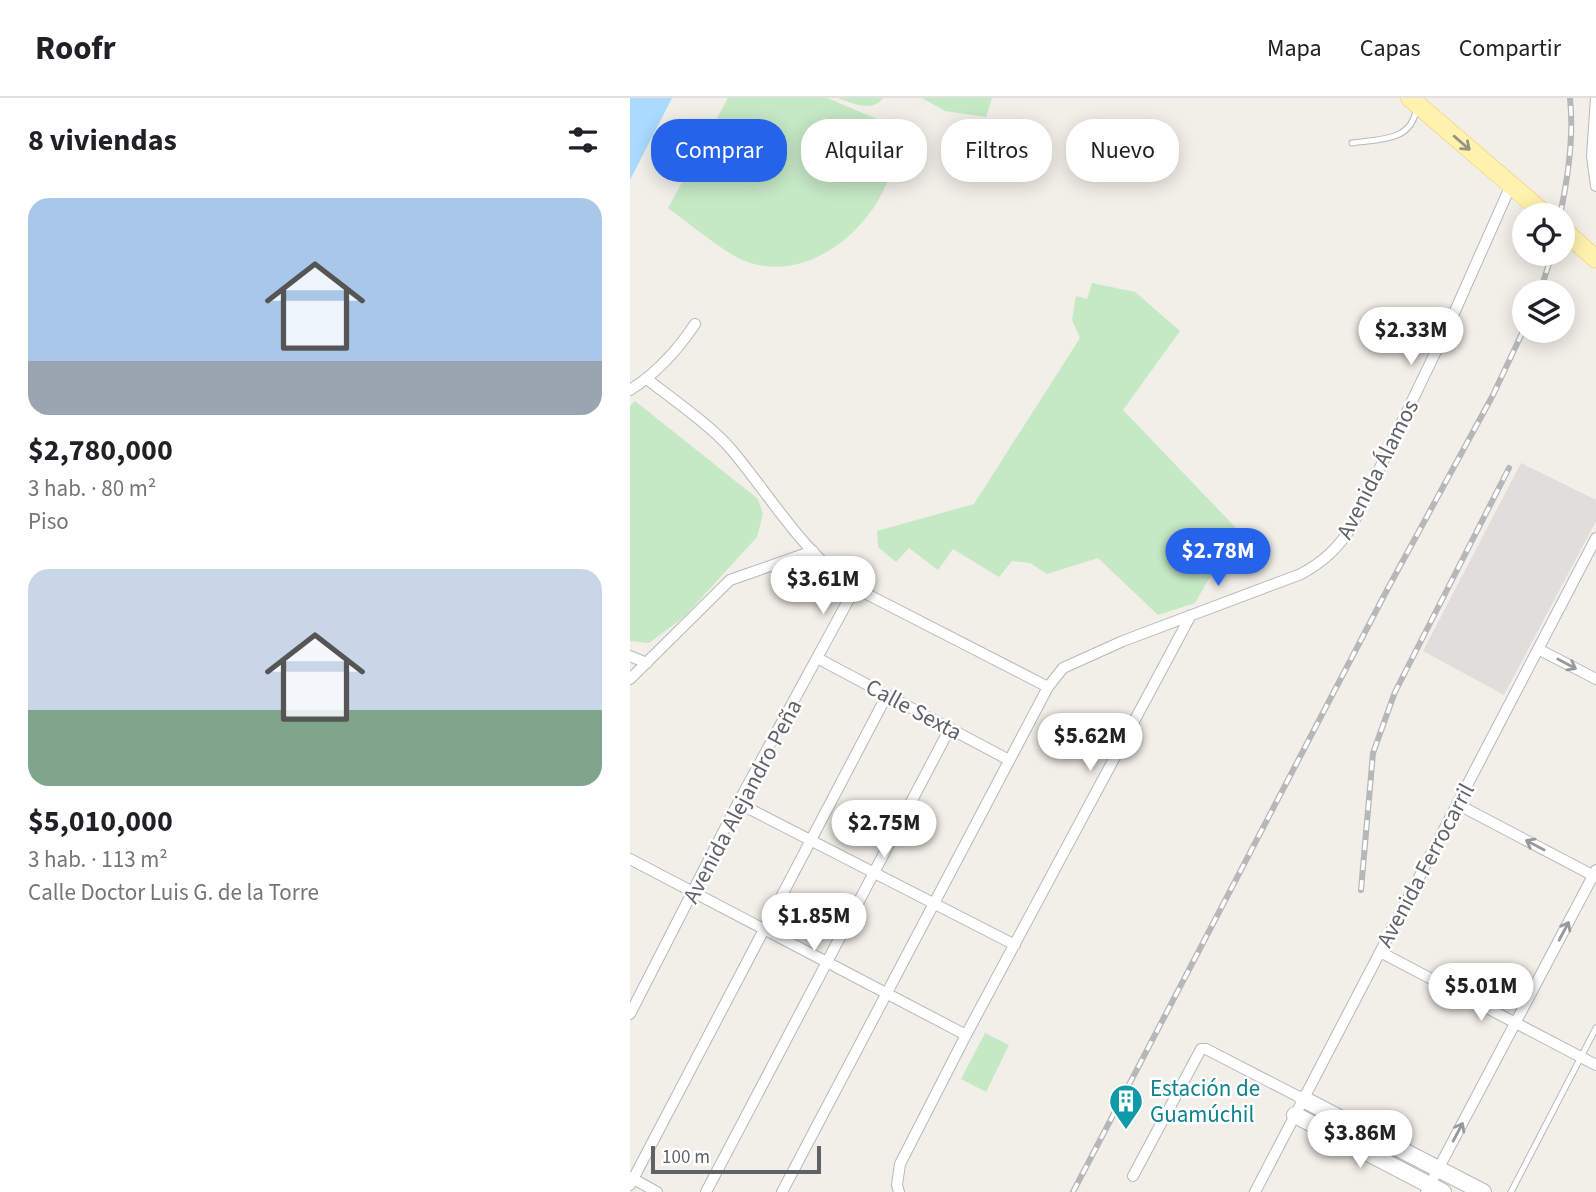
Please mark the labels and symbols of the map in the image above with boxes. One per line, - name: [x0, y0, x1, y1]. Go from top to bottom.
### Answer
- one-way arrow: [1453, 134, 1470, 151]
- pin: $2.33M: [1354, 308, 1468, 367]
- street label: Avenida Álamos: [1328, 394, 1427, 545]
- pin: $2.78M: [1161, 528, 1275, 588]
- pin: $3.61M: [766, 556, 880, 616]
- one-way arrow: [1556, 658, 1577, 671]
- street label: Calle Sexta: [860, 670, 968, 749]
- street label: Avenida Alejandro Peña: [675, 693, 810, 909]
- pin: $5.62M: [1033, 714, 1147, 773]
- street label: Avenida Ferrocarril: [1368, 777, 1483, 953]
- pin: $2.75M: [827, 800, 941, 860]
- one-way arrow: [1526, 838, 1546, 852]
- pin: $1.85M: [757, 894, 871, 953]
- one-way arrow: [1557, 921, 1571, 941]
- pin: $5.01M: [1424, 964, 1538, 1023]
- place label: Estación de Guamúchil: [1150, 1072, 1260, 1131]
- building icon: Estación de Guamúchil: [1107, 1082, 1145, 1131]
- pin: $3.86M: [1303, 1110, 1417, 1170]
- one-way arrow: [1451, 1122, 1465, 1143]
- scale bar: [651, 1143, 821, 1175]

